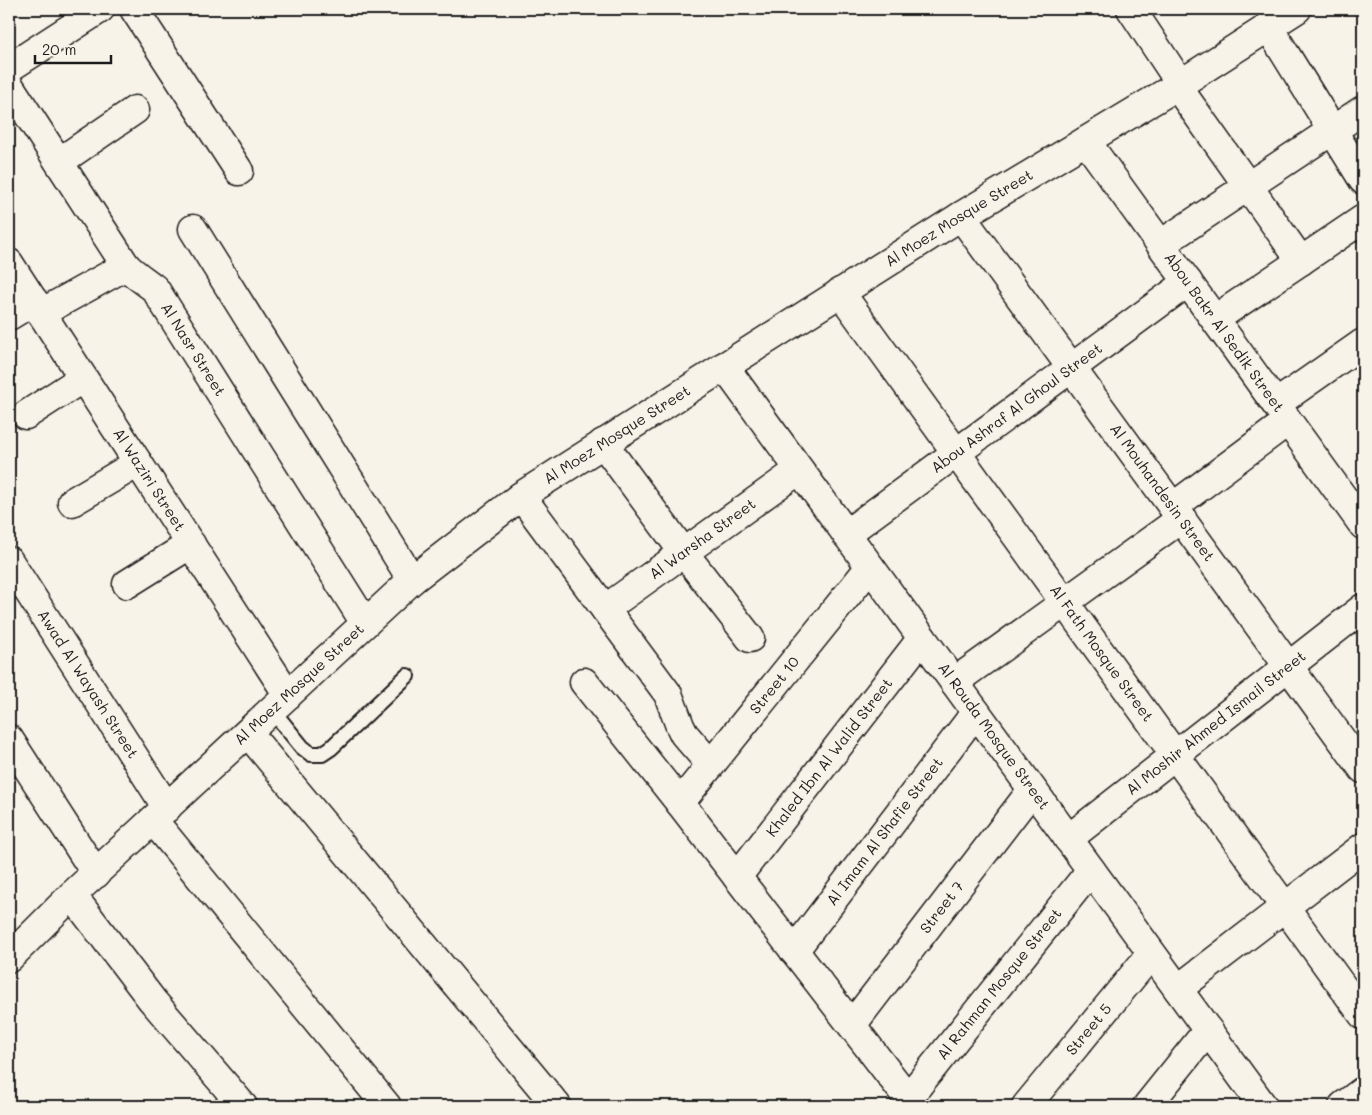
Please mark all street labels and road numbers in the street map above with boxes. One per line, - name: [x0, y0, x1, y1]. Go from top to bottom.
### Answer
- street label: Al Moez Mosque Street: [881, 164, 1036, 271]
- street label: Abou Bakr Al Sedik Street: [1161, 248, 1289, 416]
- street label: Al Nasr Street: [157, 298, 231, 399]
- street label: Abou Ashraf Al Ghoul Street: [927, 338, 1106, 477]
- street label: Al Moez Mosque Street: [539, 380, 694, 488]
- street label: Al Mouhandesin Street: [1106, 419, 1220, 565]
- street label: Al Waziri Street: [109, 424, 191, 535]
- street label: Al Warsha Street: [645, 493, 759, 583]
- street label: Al Fath Mosque Street: [1046, 580, 1159, 725]
- street label: Awad Al Wayash Street: [34, 605, 143, 762]
- street label: Al Moez Mosque Street: [229, 618, 368, 749]
- street label: Al Moshir Ahmed Ismail Street: [1121, 646, 1309, 799]
- street label: Street 10: [745, 652, 803, 718]
- street label: Al Rouda Mosque Street: [934, 658, 1055, 813]
- street label: Khaled Ibn Al Walid Street: [761, 674, 896, 840]
- street label: Al Imam Al Shafie Street: [821, 753, 947, 909]
- street label: Street 7: [915, 877, 968, 937]
- street label: Al Rahman Mosque Street: [932, 904, 1065, 1063]
- street label: Street 5: [1061, 999, 1115, 1059]

